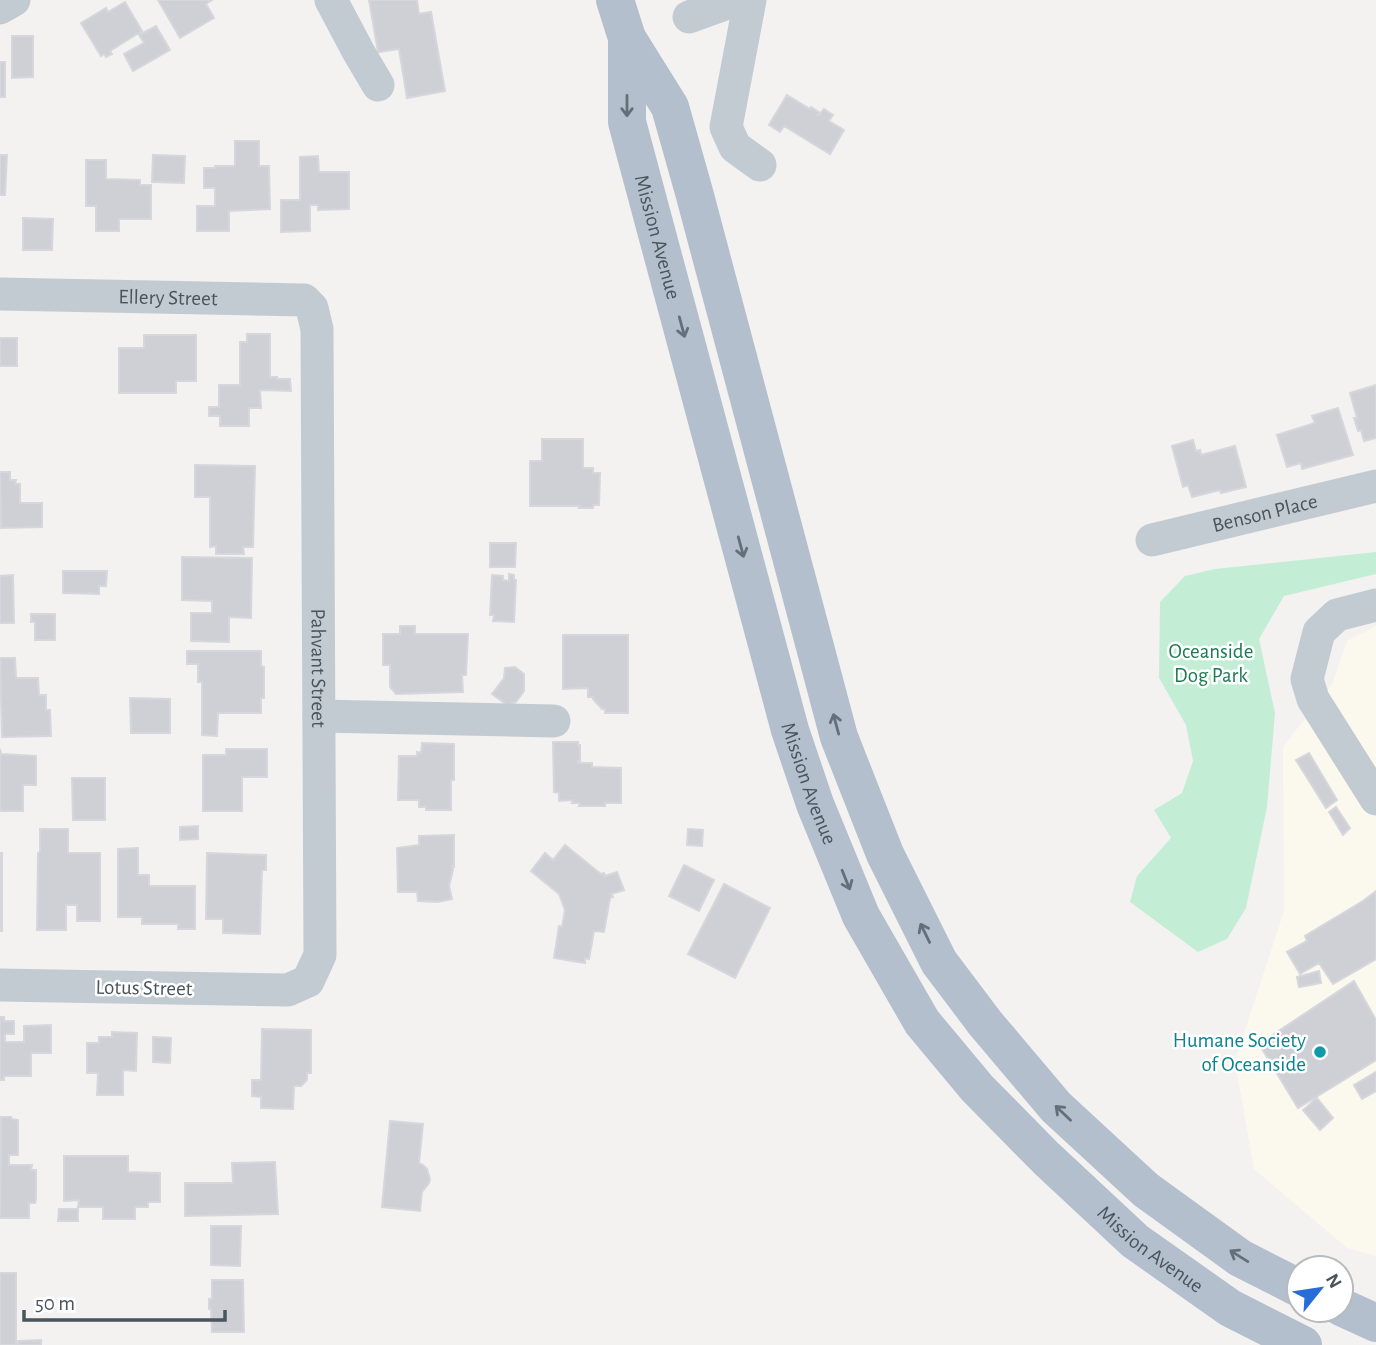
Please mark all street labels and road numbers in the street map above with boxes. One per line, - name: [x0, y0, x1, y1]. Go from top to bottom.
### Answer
- street label: Mission Avenue: [631, 172, 685, 301]
- street label: Ellery Street: [118, 286, 218, 309]
- street label: Benson Place: [1210, 490, 1319, 536]
- street label: Pahvant Street: [308, 608, 329, 728]
- street label: Mission Avenue: [778, 720, 841, 847]
- street label: Lotus Street: [95, 977, 193, 999]
- street label: Mission Avenue: [1094, 1201, 1207, 1296]

